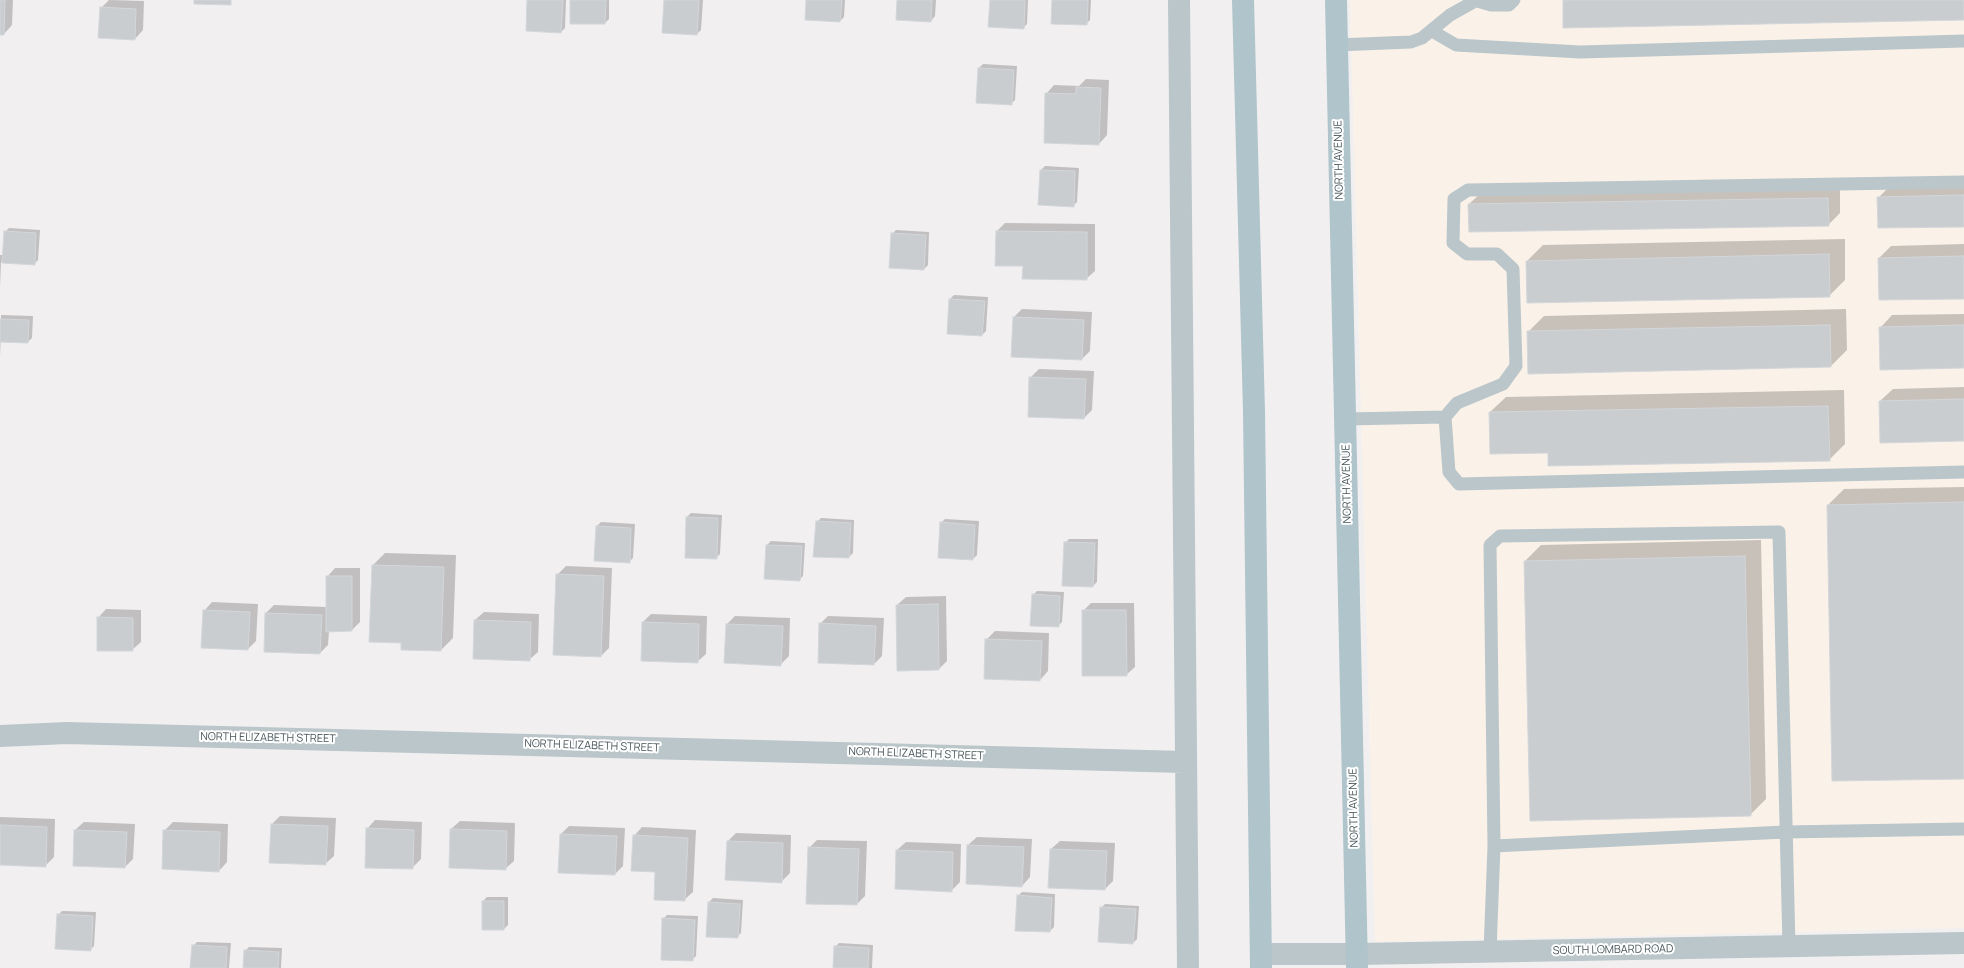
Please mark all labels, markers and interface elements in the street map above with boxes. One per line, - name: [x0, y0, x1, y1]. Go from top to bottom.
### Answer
- street label: NORTH AVENUE: [1332, 120, 1346, 200]
- street label: NORTH AVENUE: [1340, 444, 1354, 524]
- street label: NORTH ELIZABETH STREET: [200, 730, 336, 746]
- street label: NORTH ELIZABETH STREET: [524, 737, 660, 755]
- street label: NORTH ELIZABETH STREET: [848, 745, 984, 763]
- street label: NORTH AVENUE: [1347, 768, 1361, 848]
- street label: SOUTH LOMBARD ROAD: [1553, 942, 1673, 958]

